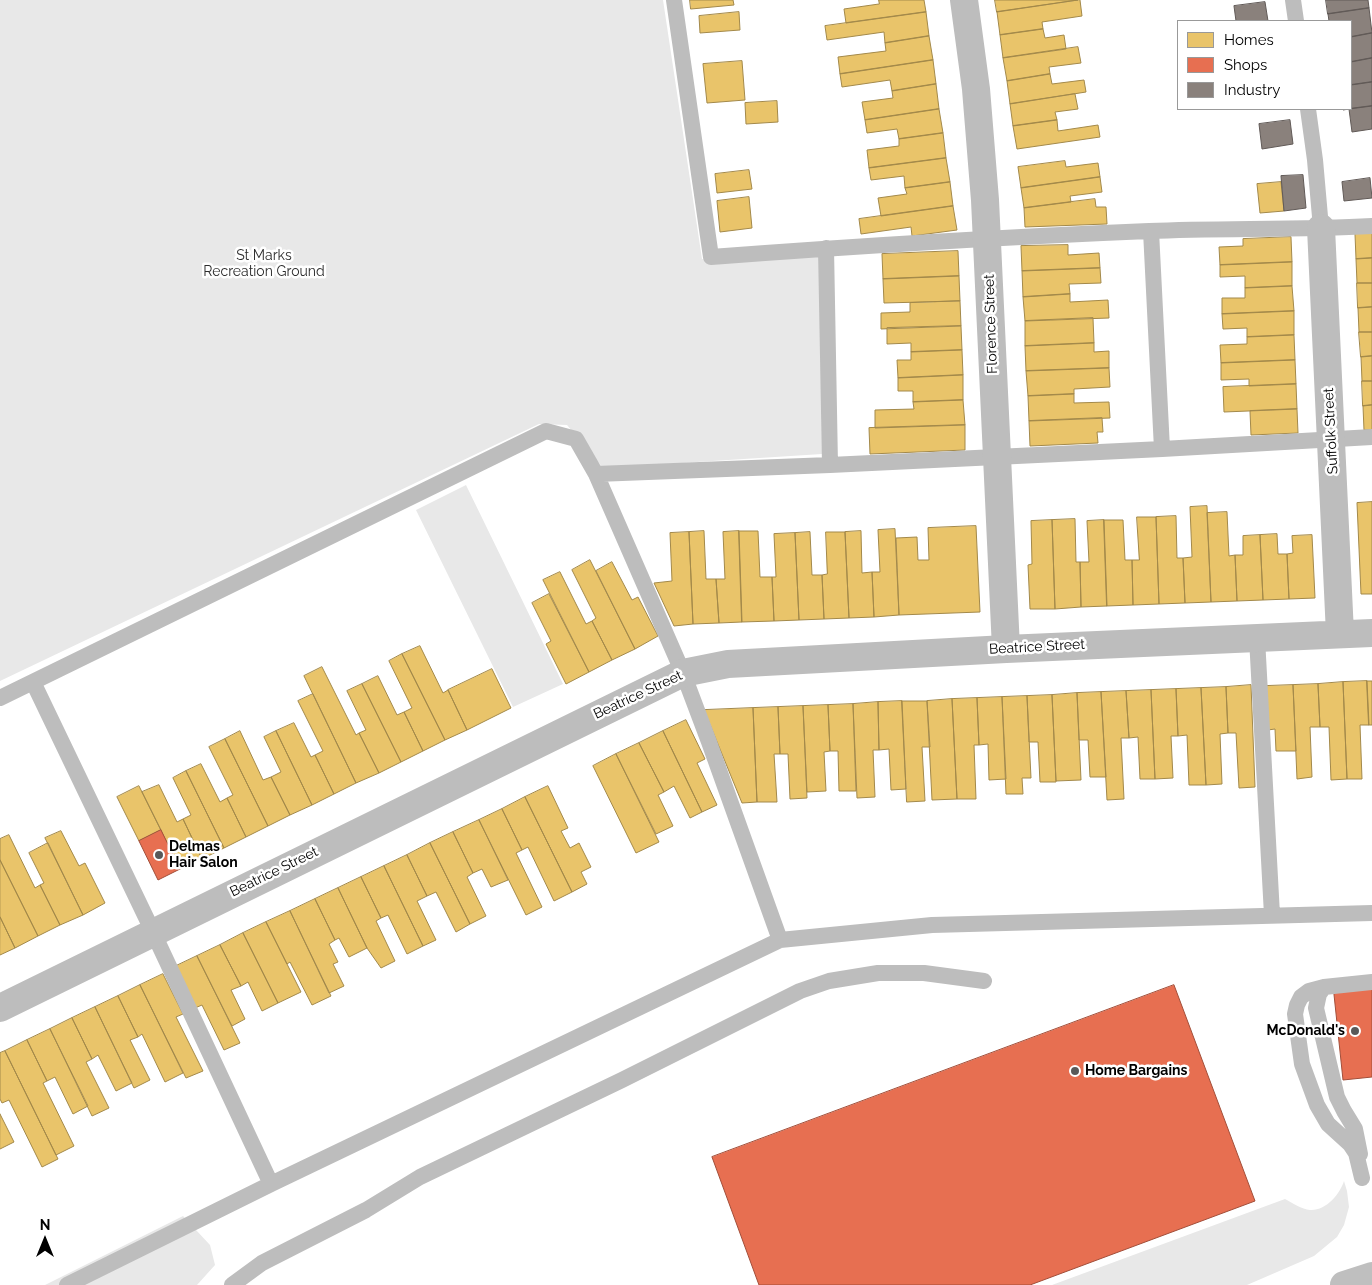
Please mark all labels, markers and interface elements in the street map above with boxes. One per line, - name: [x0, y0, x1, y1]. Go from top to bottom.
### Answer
- legend: [1177, 20, 1352, 110]
- text: Homes: [1224, 31, 1274, 49]
- text: Shops: [1224, 56, 1267, 74]
- text: Industry: [1224, 81, 1280, 99]
- park label: St Marks Recreation Ground: [203, 248, 325, 280]
- street label: Florence Street: [981, 274, 1001, 374]
- street label: Suffolk Street: [1320, 387, 1342, 475]
- street label: Beatrice Street: [989, 636, 1085, 658]
- street label: Beatrice Street: [591, 667, 685, 723]
- place label: Delmas Hair Salon: [169, 839, 238, 872]
- street label: Beatrice Street: [227, 843, 321, 901]
- marker: Delmas Hair Salon: [153, 849, 165, 861]
- place label: McDonald's: [1267, 1023, 1345, 1039]
- marker: McDonald's: [1349, 1025, 1361, 1037]
- place label: Home Bargains: [1085, 1063, 1187, 1079]
- marker: Home Bargains: [1069, 1065, 1081, 1077]
- north arrow: [20, 1215, 70, 1265]
- text: N: [40, 1217, 50, 1233]

